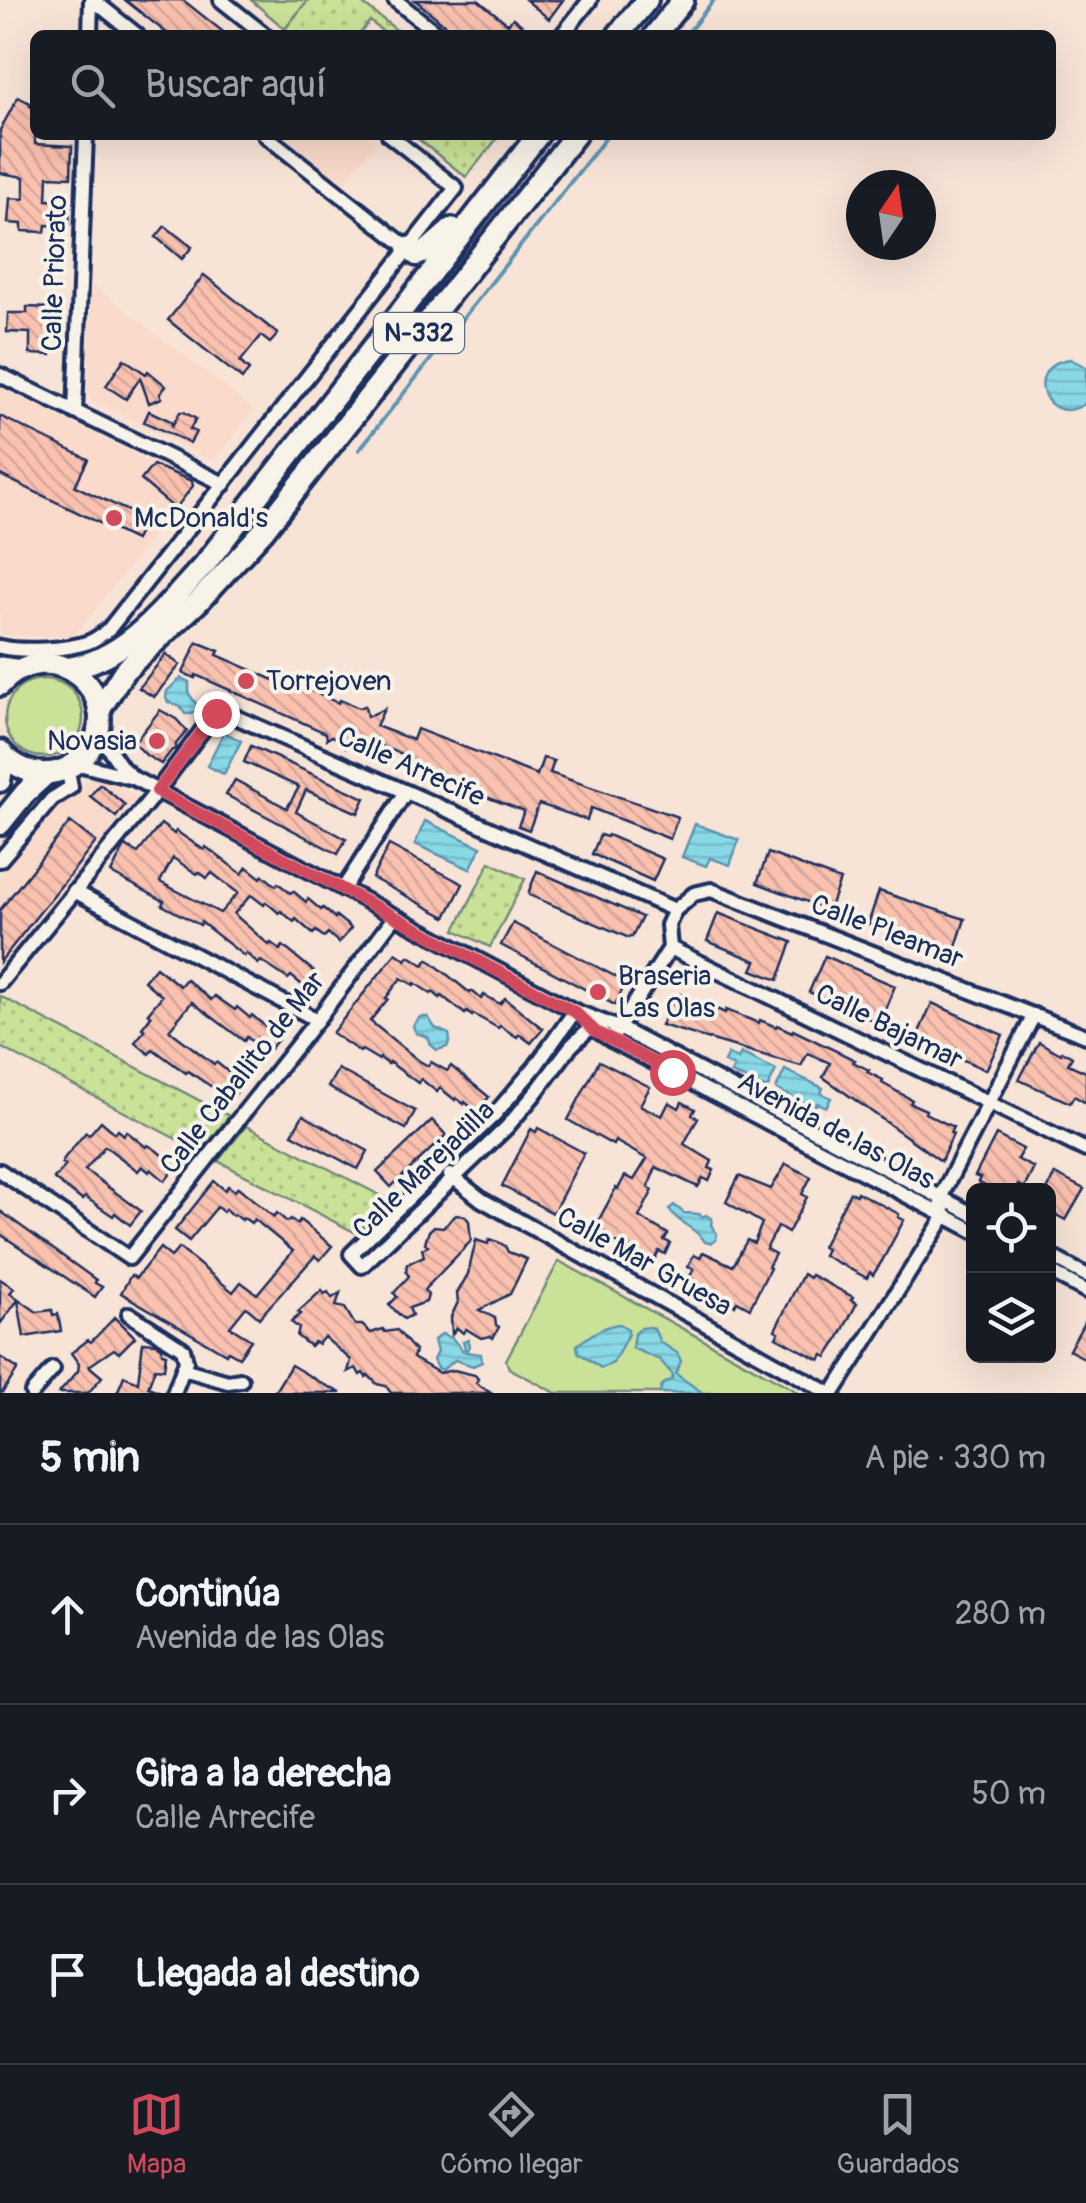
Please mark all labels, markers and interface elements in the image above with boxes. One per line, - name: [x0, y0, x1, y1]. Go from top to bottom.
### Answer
- search box: [30, 30, 1056, 140]
- icon: search: [65, 58, 120, 113]
- text: Buscar aquí: [145, 61, 327, 109]
- north arrow: [846, 170, 936, 260]
- street label: Calle Priorato: [35, 194, 75, 352]
- road number: N-332: [374, 313, 464, 353]
- place label: McDonald's: [134, 501, 268, 536]
- marker: McDonald's: [103, 507, 125, 529]
- place label: Torrejoven: [266, 664, 392, 699]
- marker: Torrejoven: [235, 670, 257, 692]
- route end: [194, 691, 240, 737]
- street label: Calle Arrecife: [332, 719, 490, 815]
- place label: Novasia: [47, 724, 137, 759]
- marker: Novasia: [146, 730, 168, 752]
- street label: Calle Pleamar: [806, 887, 968, 977]
- place label: Braseria Las Olas: [618, 959, 716, 1026]
- street label: Calle Caballito de Mar: [153, 964, 333, 1182]
- street label: Calle Bajamar: [810, 976, 968, 1078]
- marker: Braseria Las Olas: [587, 981, 609, 1003]
- route start: [650, 1050, 696, 1096]
- street label: Avenida de las Olas: [731, 1064, 941, 1198]
- street label: Calle Marejadilla: [346, 1093, 502, 1247]
- map controls: [966, 1183, 1056, 1363]
- button: locate: [966, 1183, 1056, 1273]
- street label: Calle Mar Gruesa: [550, 1199, 738, 1325]
- button: layers: [966, 1273, 1056, 1363]
- text: 5 min: [40, 1432, 140, 1484]
- text: A pie · 330 m: [865, 1438, 1046, 1478]
- text: Continúa: [135, 1570, 280, 1618]
- icon: ahead: [40, 1587, 95, 1642]
- text: 280 m: [955, 1594, 1046, 1634]
- text: Avenida de las Olas: [135, 1618, 384, 1658]
- text: Gira a la derecha: [135, 1750, 391, 1798]
- icon: right: [40, 1767, 95, 1822]
- text: 50 m: [971, 1774, 1046, 1814]
- text: Calle Arrecife: [135, 1798, 315, 1838]
- icon: arrive: [40, 1947, 95, 2002]
- text: Llegada al destino: [135, 1950, 420, 1998]
- tab: Mapa: [127, 2087, 186, 2182]
- tab: Cómo llegar: [440, 2087, 583, 2182]
- tab: Guardados: [837, 2087, 959, 2182]

